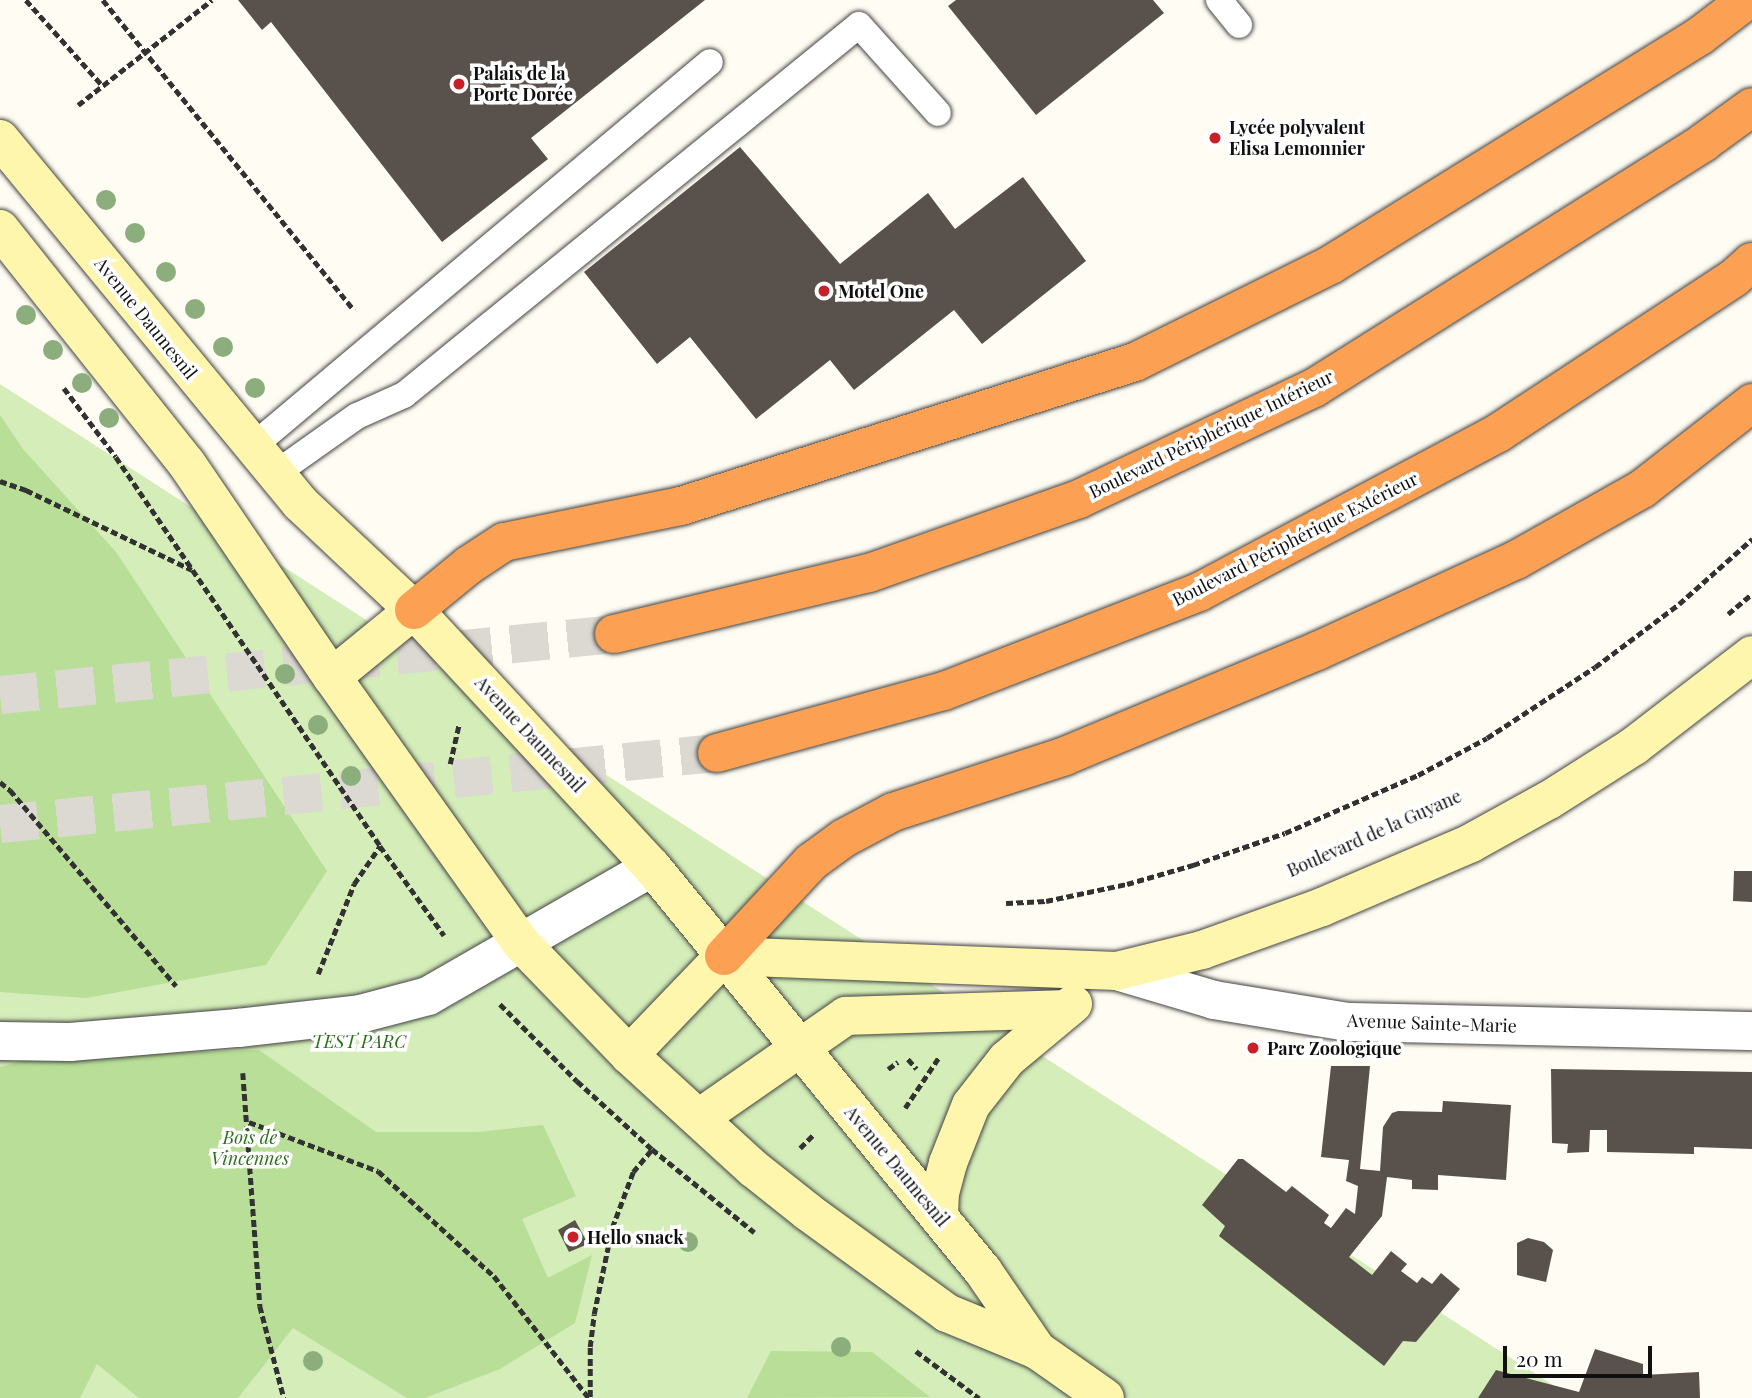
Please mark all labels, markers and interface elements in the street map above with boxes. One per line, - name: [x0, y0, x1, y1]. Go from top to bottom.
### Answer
- place label: Palais de la Porte Dorée: [473, 63, 573, 106]
- marker: Palais de la Porte Dorée: [451, 76, 467, 92]
- place label: Lycée polyvalent Elisa Lemonnier: [1229, 117, 1365, 160]
- marker: Lycée polyvalent Elisa Lemonnier: [1207, 130, 1223, 146]
- street label: Avenue Daumesnil: [90, 253, 202, 383]
- place label: Motel One: [838, 280, 924, 302]
- marker: Motel One: [816, 283, 832, 299]
- street label: Boulevard Périphérique Intérieur: [1085, 365, 1337, 503]
- street label: Boulevard Périphérique Extérieur: [1169, 467, 1421, 611]
- street label: Avenue Daumesnil: [471, 672, 589, 796]
- street label: Boulevard de la Guyane: [1283, 785, 1465, 881]
- street label: Avenue Sainte-Marie: [1347, 1009, 1517, 1037]
- park label: TEST PARC: [312, 1030, 406, 1052]
- place label: Parc Zoologique: [1267, 1037, 1402, 1059]
- marker: Parc Zoologique: [1245, 1040, 1261, 1056]
- street label: Avenue Daumesnil: [840, 1101, 954, 1231]
- park label: Bois de Vincennes: [211, 1127, 289, 1170]
- place label: Hello snack: [587, 1226, 684, 1248]
- marker: Hello snack: [565, 1229, 581, 1245]
- scale bar: [1507, 1332, 1656, 1376]
- text: 20 m: [1516, 1344, 1563, 1372]

